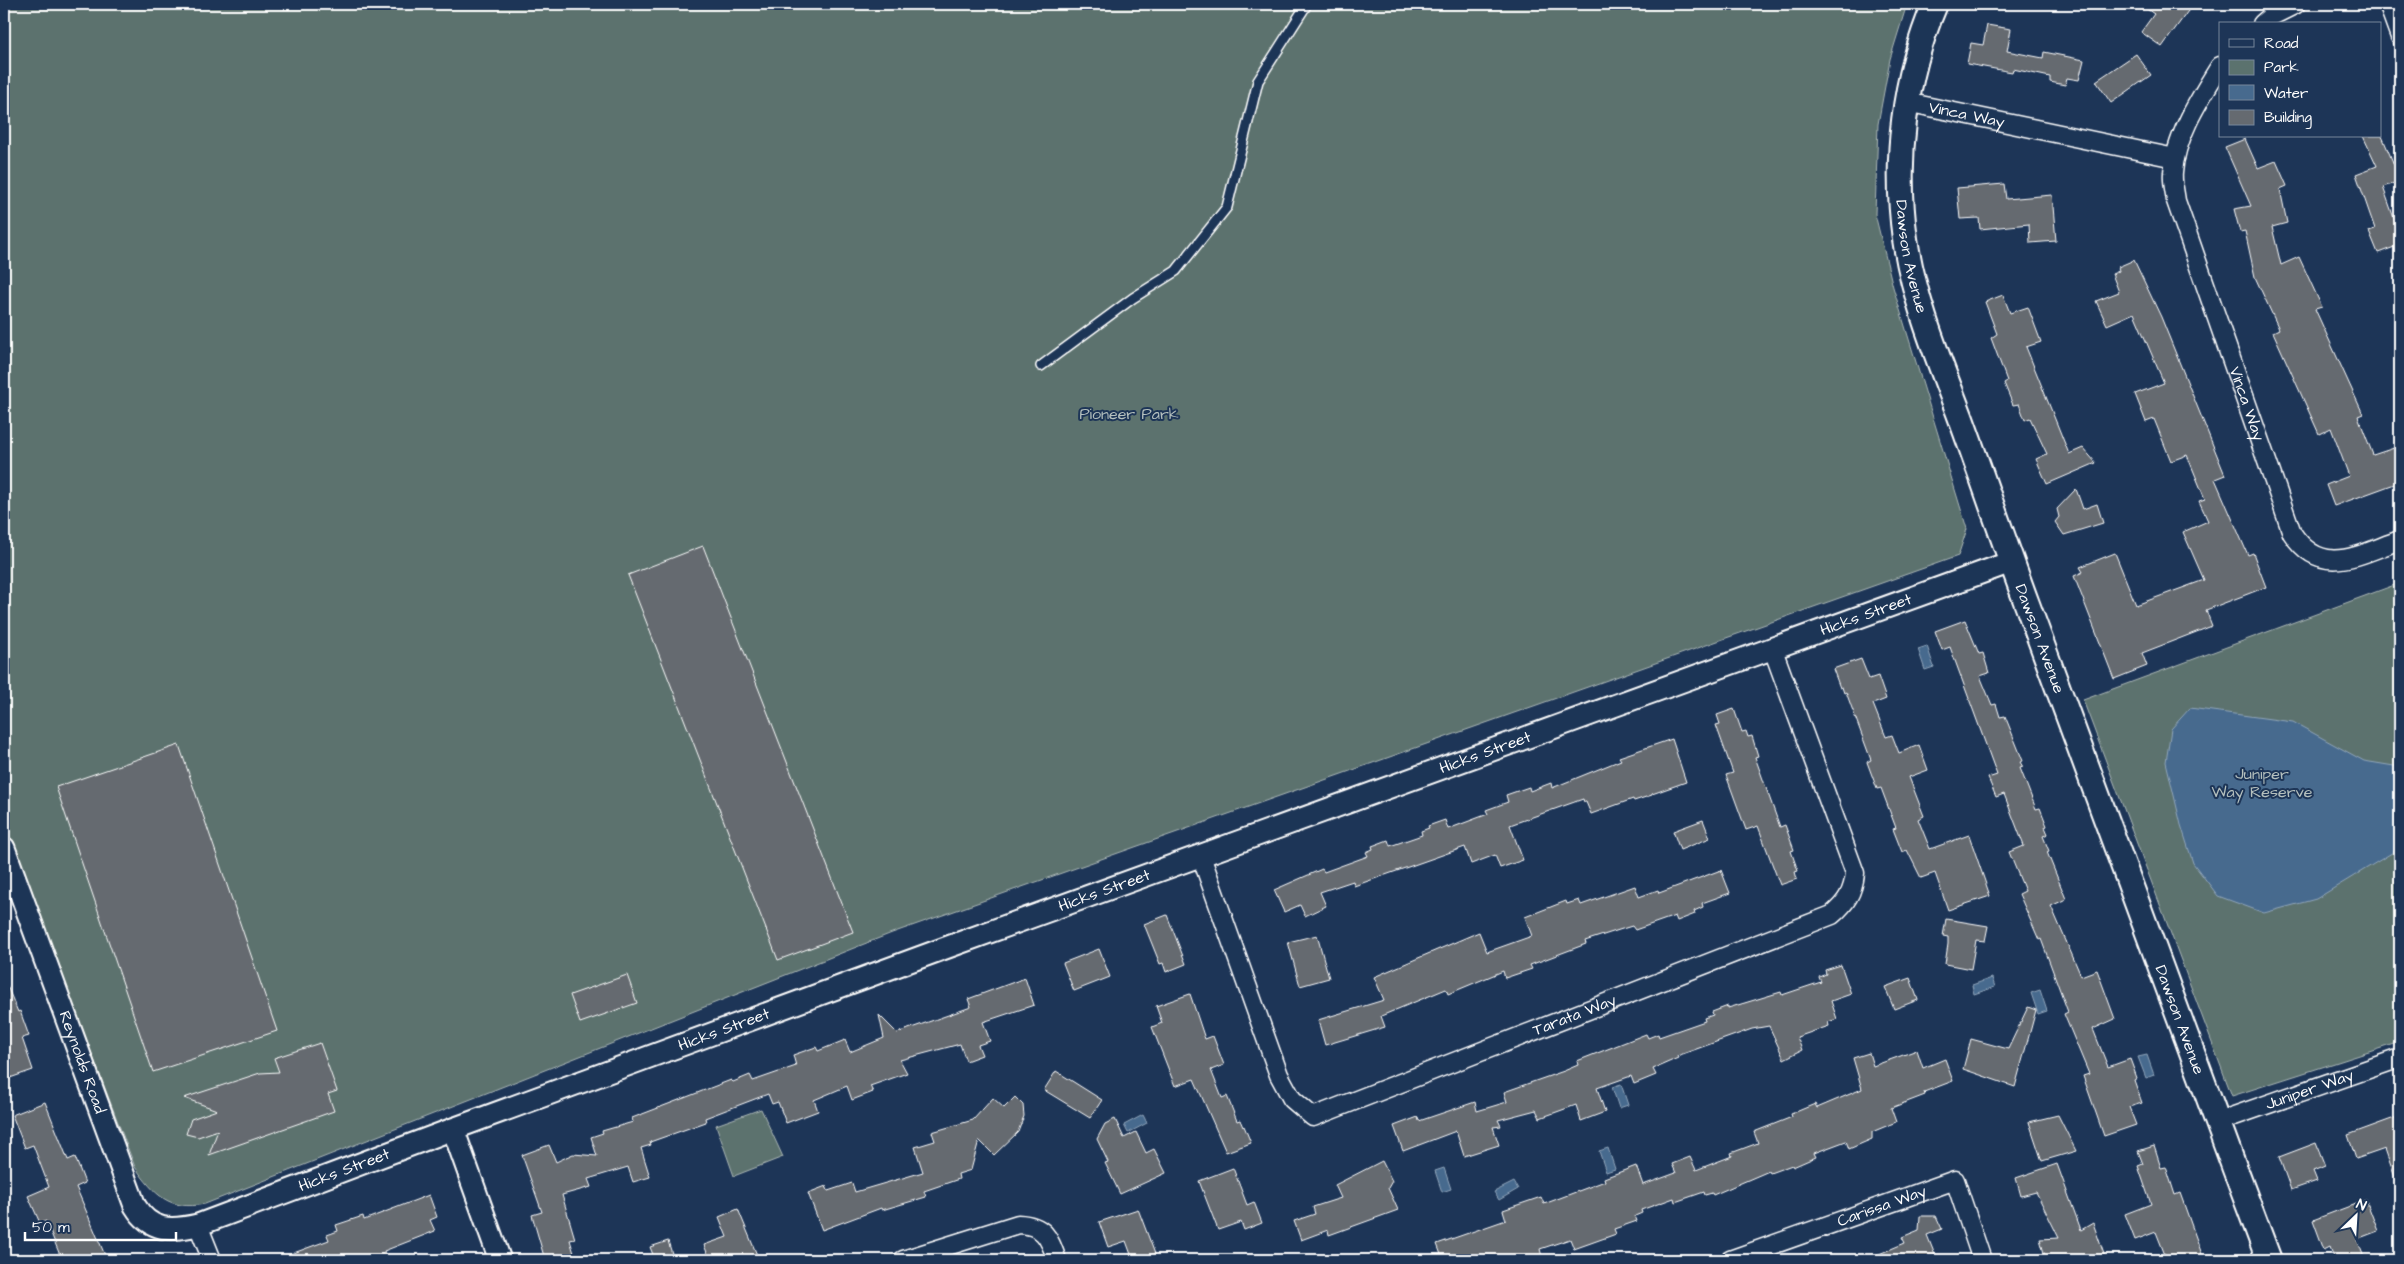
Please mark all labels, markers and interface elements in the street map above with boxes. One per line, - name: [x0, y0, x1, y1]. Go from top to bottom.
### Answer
- legend: [2219, 22, 2382, 138]
- text: Road: [2264, 33, 2299, 54]
- text: Park: [2264, 57, 2299, 78]
- text: Water: [2264, 83, 2308, 104]
- street label: Vinca Way: [1927, 96, 2007, 134]
- text: Building: [2264, 107, 2312, 129]
- street label: Dawson Avenue: [1890, 199, 1933, 316]
- street label: Vinca Way: [2224, 364, 2270, 444]
- park label: Pioneer Park: [1079, 403, 1179, 425]
- street label: Dawson Avenue: [2010, 581, 2070, 697]
- street label: Hicks Street: [1817, 588, 1915, 641]
- street label: Hicks Street: [1436, 726, 1534, 779]
- park label: Juniper Way Reserve: [2212, 763, 2313, 804]
- street label: Hicks Street: [1055, 864, 1154, 917]
- street label: Dawson Avenue: [2150, 962, 2210, 1078]
- street label: Tarata Way: [1529, 989, 1620, 1041]
- street label: Hicks Street: [675, 1002, 773, 1056]
- street label: Reynolds Road: [54, 1008, 111, 1116]
- street label: Juniper Way: [2263, 1064, 2357, 1115]
- street label: Hicks Street: [295, 1143, 393, 1197]
- street label: Carissa Way: [1834, 1180, 1930, 1232]
- north arrow: [2332, 1192, 2382, 1242]
- text: N: [2353, 1194, 2369, 1216]
- scale bar: [25, 1209, 176, 1241]
- text: 50 m: [32, 1217, 70, 1238]

